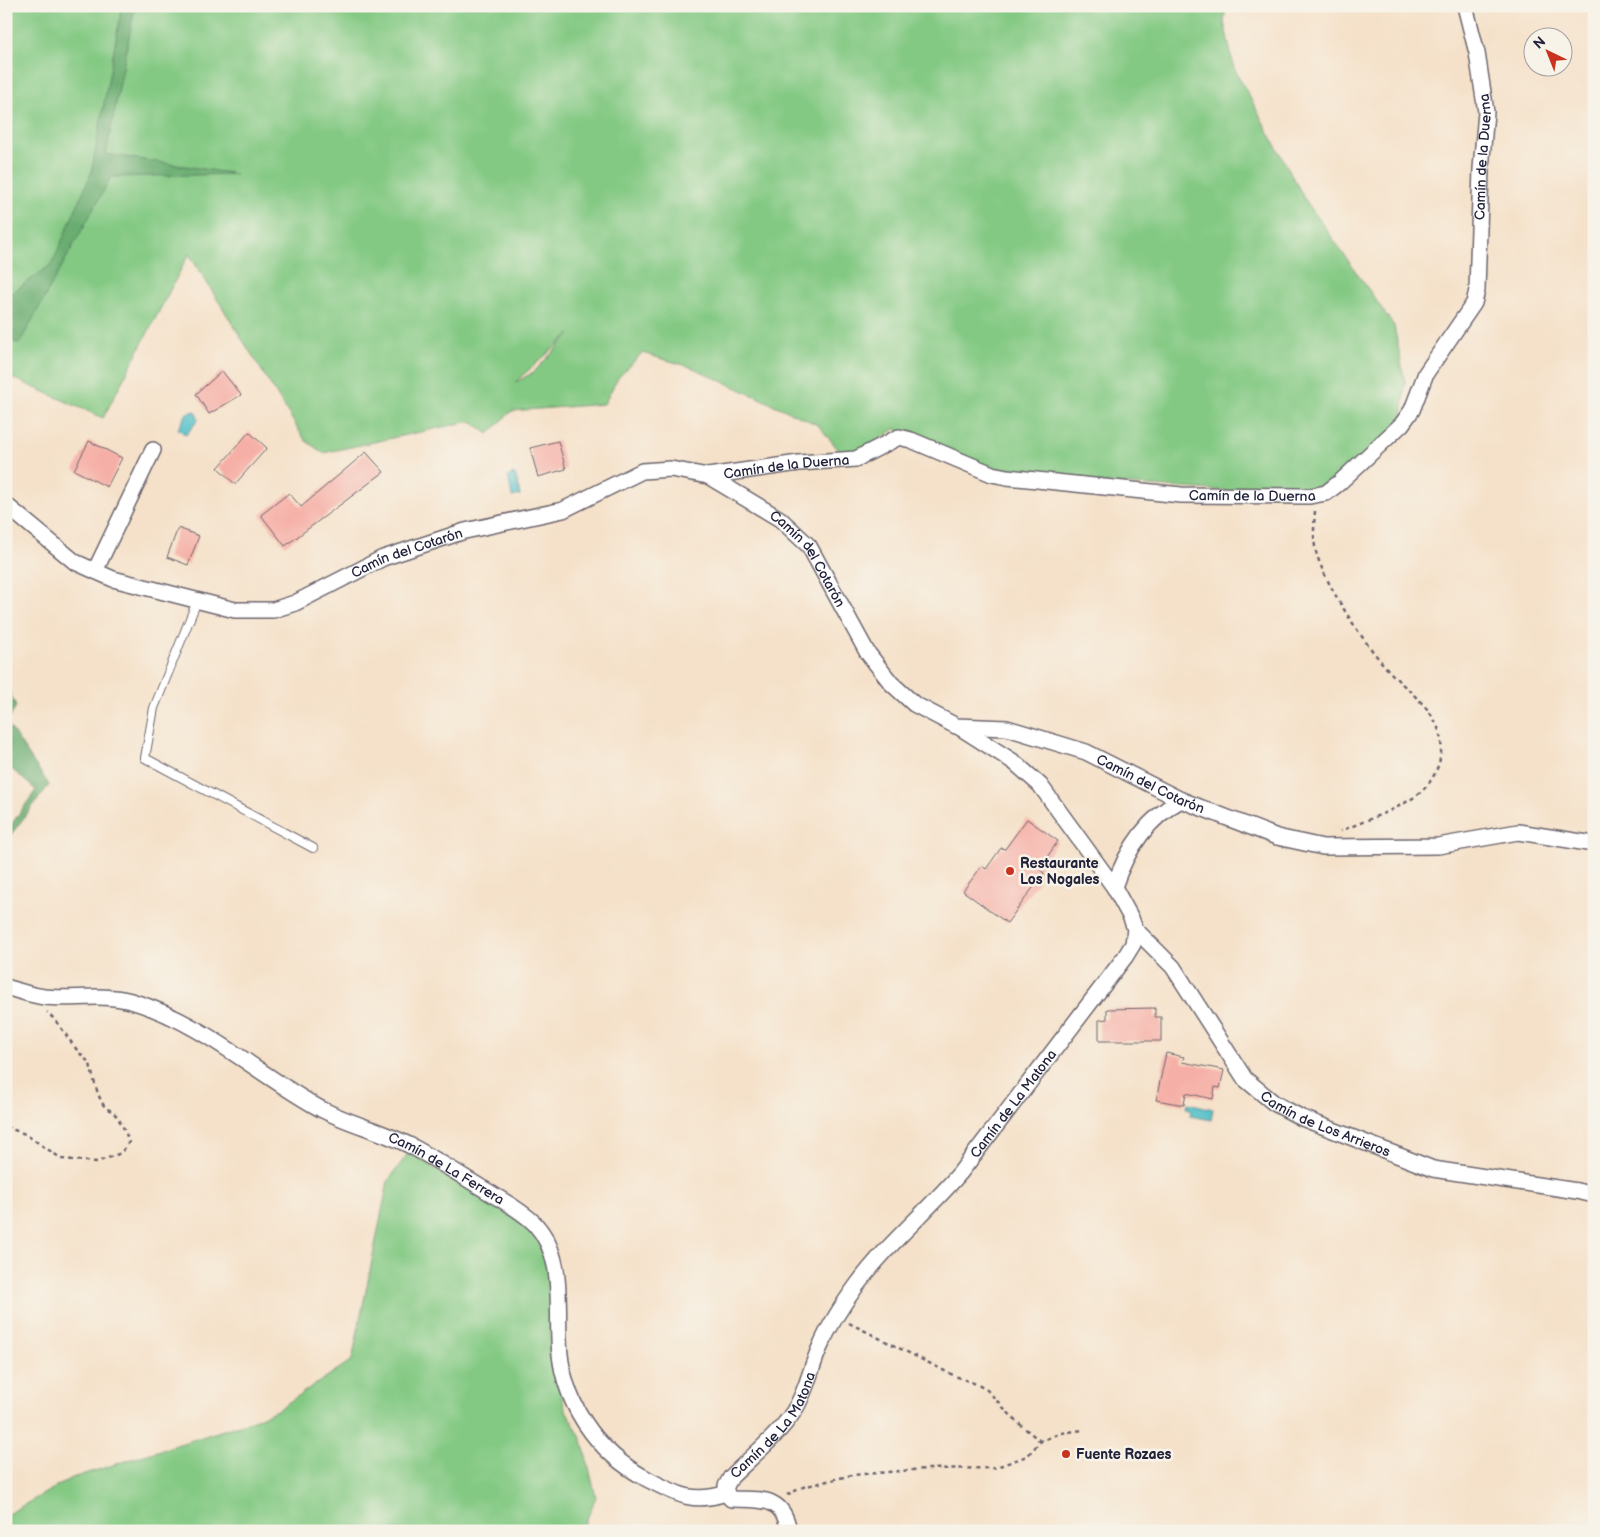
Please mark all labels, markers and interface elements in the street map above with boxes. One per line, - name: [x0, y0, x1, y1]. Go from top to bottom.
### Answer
- north arrow: [1522, 28, 1572, 78]
- text: N: [1530, 33, 1549, 53]
- street label: Camín de la Duerna: [1471, 93, 1495, 220]
- street label: Camín de la Duerna: [722, 451, 850, 482]
- street label: Camín de la Duerna: [1189, 487, 1317, 505]
- street label: Camín del Cotarón: [767, 506, 849, 610]
- street label: Camín del Cotarón: [348, 524, 465, 581]
- street label: Camín del Cotarón: [1094, 750, 1207, 817]
- place label: Restaurante Los Nogales: [1020, 855, 1100, 888]
- marker: Restaurante Los Nogales: [1004, 865, 1016, 877]
- street label: Camín de La Matona: [966, 1046, 1060, 1161]
- street label: Camín de Los Arrieros: [1257, 1087, 1393, 1160]
- street label: Camín de La Ferrera: [386, 1128, 507, 1208]
- street label: Camín de La Matona: [726, 1370, 819, 1482]
- place label: Fuente Rozaes: [1076, 1446, 1171, 1463]
- marker: Fuente Rozaes: [1060, 1448, 1072, 1460]

